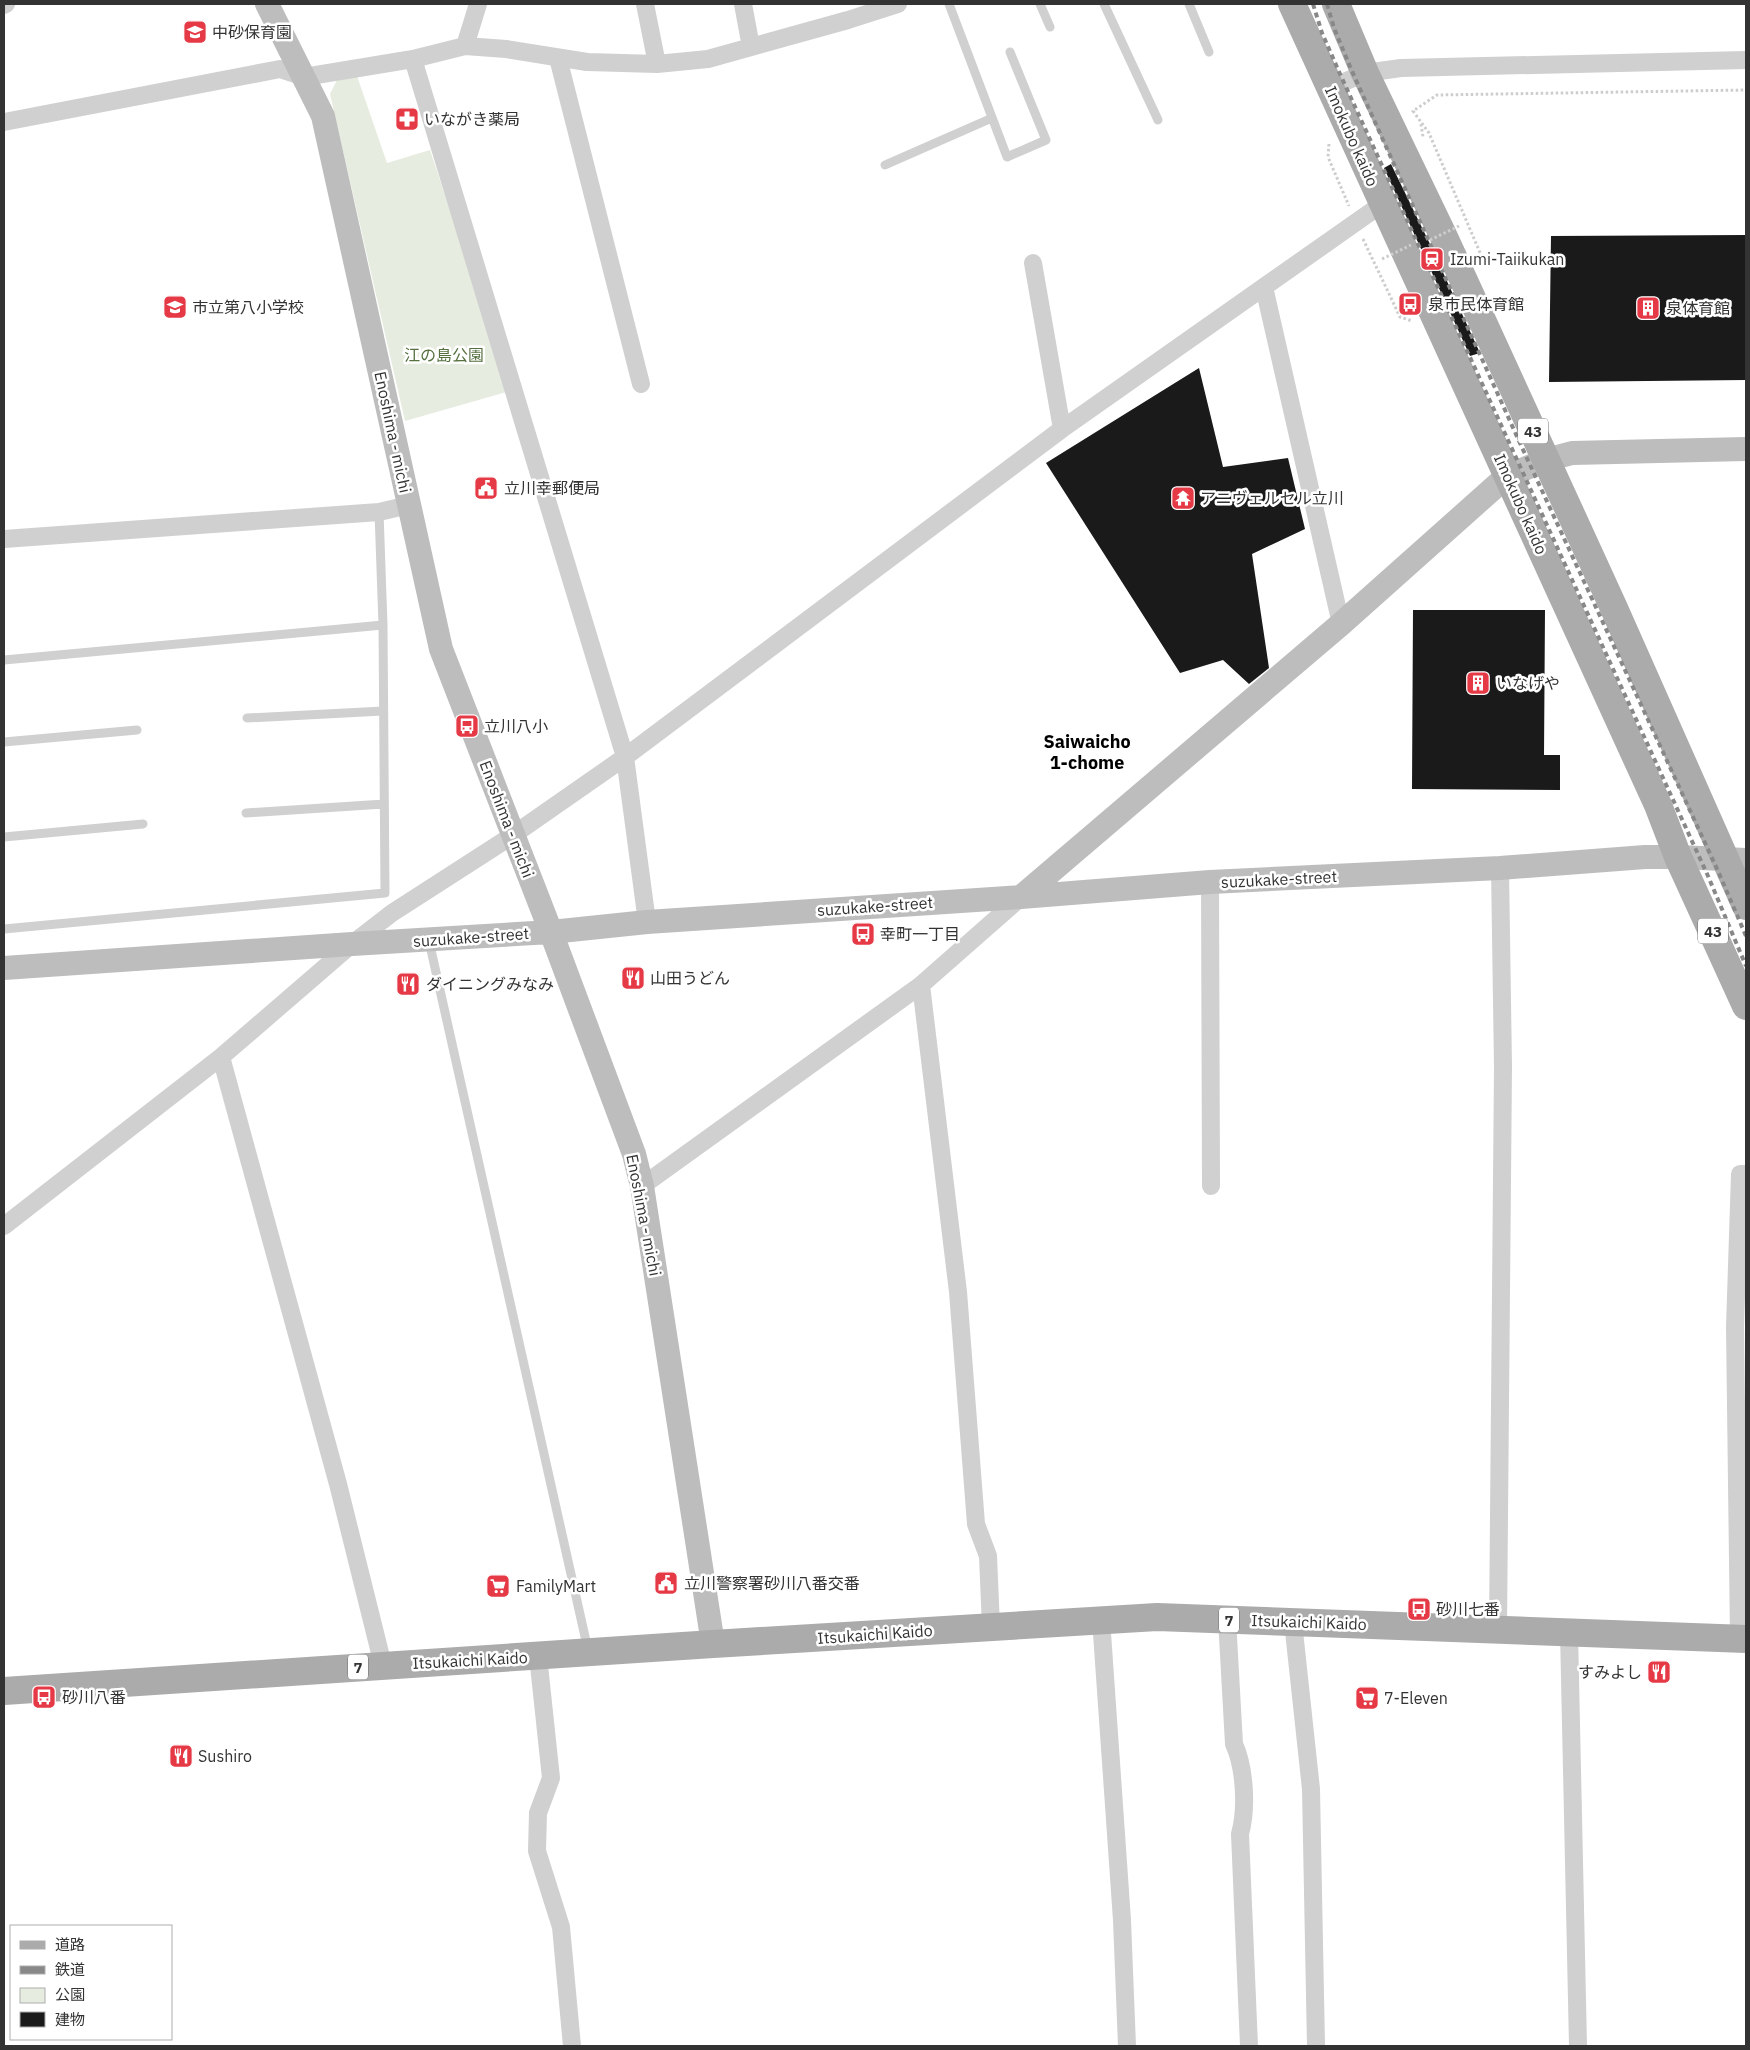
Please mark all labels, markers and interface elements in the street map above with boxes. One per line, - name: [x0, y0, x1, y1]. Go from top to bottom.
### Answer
- school or university icon: 中砂保育園: [182, 19, 208, 45]
- place label: 中砂保育園: [212, 22, 292, 42]
- street label: Imokubo kaido: [1321, 83, 1383, 189]
- pharmacy icon: いながき薬局: [394, 106, 420, 132]
- place label: いながき薬局: [424, 109, 520, 129]
- station icon: Izumi-Taiikukan: [1419, 246, 1445, 272]
- place label: Izumi-Taiikukan: [1450, 249, 1564, 269]
- bus stop icon: 泉市民体育館: [1397, 291, 1423, 317]
- school or university icon: 市立第八小学校: [162, 294, 188, 320]
- place label: 泉市民体育館: [1428, 294, 1524, 314]
- building icon: 泉体育館: [1635, 295, 1661, 321]
- place label: 市立第八小学校: [192, 297, 304, 317]
- place label: 泉体育館: [1666, 298, 1730, 318]
- park label: 江の島公園: [404, 345, 484, 365]
- street label: Enoshima - michi: [370, 369, 416, 495]
- road number: 43: [1518, 418, 1548, 444]
- street label: Imokubo kaido: [1490, 451, 1552, 557]
- public building icon: 立川幸郵便局: [473, 475, 499, 501]
- place label: 立川幸郵便局: [504, 478, 600, 498]
- temple icon: アニヴェルセル立川: [1170, 485, 1196, 511]
- place label: アニヴェルセル立川: [1200, 488, 1344, 508]
- building icon: いなげや: [1465, 670, 1491, 696]
- place label: いなげや: [1496, 673, 1560, 693]
- bus stop icon: 立川八小: [454, 713, 480, 739]
- place label: 立川八小: [484, 716, 548, 736]
- district label: Saiwaicho 1-chome: [1043, 730, 1131, 774]
- street label: Enoshima - michi: [475, 758, 539, 880]
- street label: suzukake-street: [1221, 866, 1337, 892]
- street label: suzukake-street: [816, 892, 934, 920]
- road number: 43: [1698, 918, 1728, 944]
- bus stop icon: 幸町一丁目: [850, 921, 876, 947]
- street label: suzukake-street: [412, 923, 530, 951]
- place label: 幸町一丁目: [880, 924, 960, 944]
- restaurant icon: 山田うどん: [620, 965, 646, 991]
- place label: 山田うどん: [650, 968, 730, 988]
- restaurant icon: ダイニングみなみ: [395, 971, 421, 997]
- place label: ダイニングみなみ: [426, 974, 554, 994]
- street label: Enoshima - michi: [622, 1152, 666, 1278]
- public building icon: 立川警察署砂川八番交番: [653, 1570, 679, 1596]
- supermarket icon: FamilyMart: [485, 1573, 511, 1599]
- place label: 立川警察署砂川八番交番: [684, 1573, 860, 1593]
- place label: FamilyMart: [516, 1576, 596, 1596]
- bus stop icon: 砂川七番: [1406, 1596, 1432, 1622]
- place label: 砂川七番: [1436, 1599, 1500, 1619]
- road number: 7: [1219, 1608, 1239, 1632]
- street label: Itsukaichi Kaido: [1251, 1610, 1367, 1634]
- street label: Itsukaichi Kaido: [817, 1620, 933, 1648]
- street label: Itsukaichi Kaido: [412, 1647, 528, 1673]
- road number: 7: [348, 1654, 368, 1680]
- restaurant icon: すみよし: [1646, 1659, 1672, 1685]
- place label: すみよし: [1578, 1662, 1642, 1682]
- bus stop icon: 砂川八番: [31, 1684, 57, 1710]
- supermarket icon: 7-Eleven: [1354, 1685, 1380, 1711]
- place label: 砂川八番: [62, 1687, 126, 1707]
- place label: 7-Eleven: [1384, 1688, 1448, 1708]
- restaurant icon: Sushiro: [168, 1743, 194, 1769]
- place label: Sushiro: [198, 1746, 252, 1766]
- legend: [10, 1925, 172, 2040]
- text: 道路: [55, 1935, 85, 1954]
- text: 鉄道: [55, 1960, 85, 1979]
- text: 公園: [55, 1985, 85, 2004]
- text: 建物: [55, 2010, 85, 2029]

